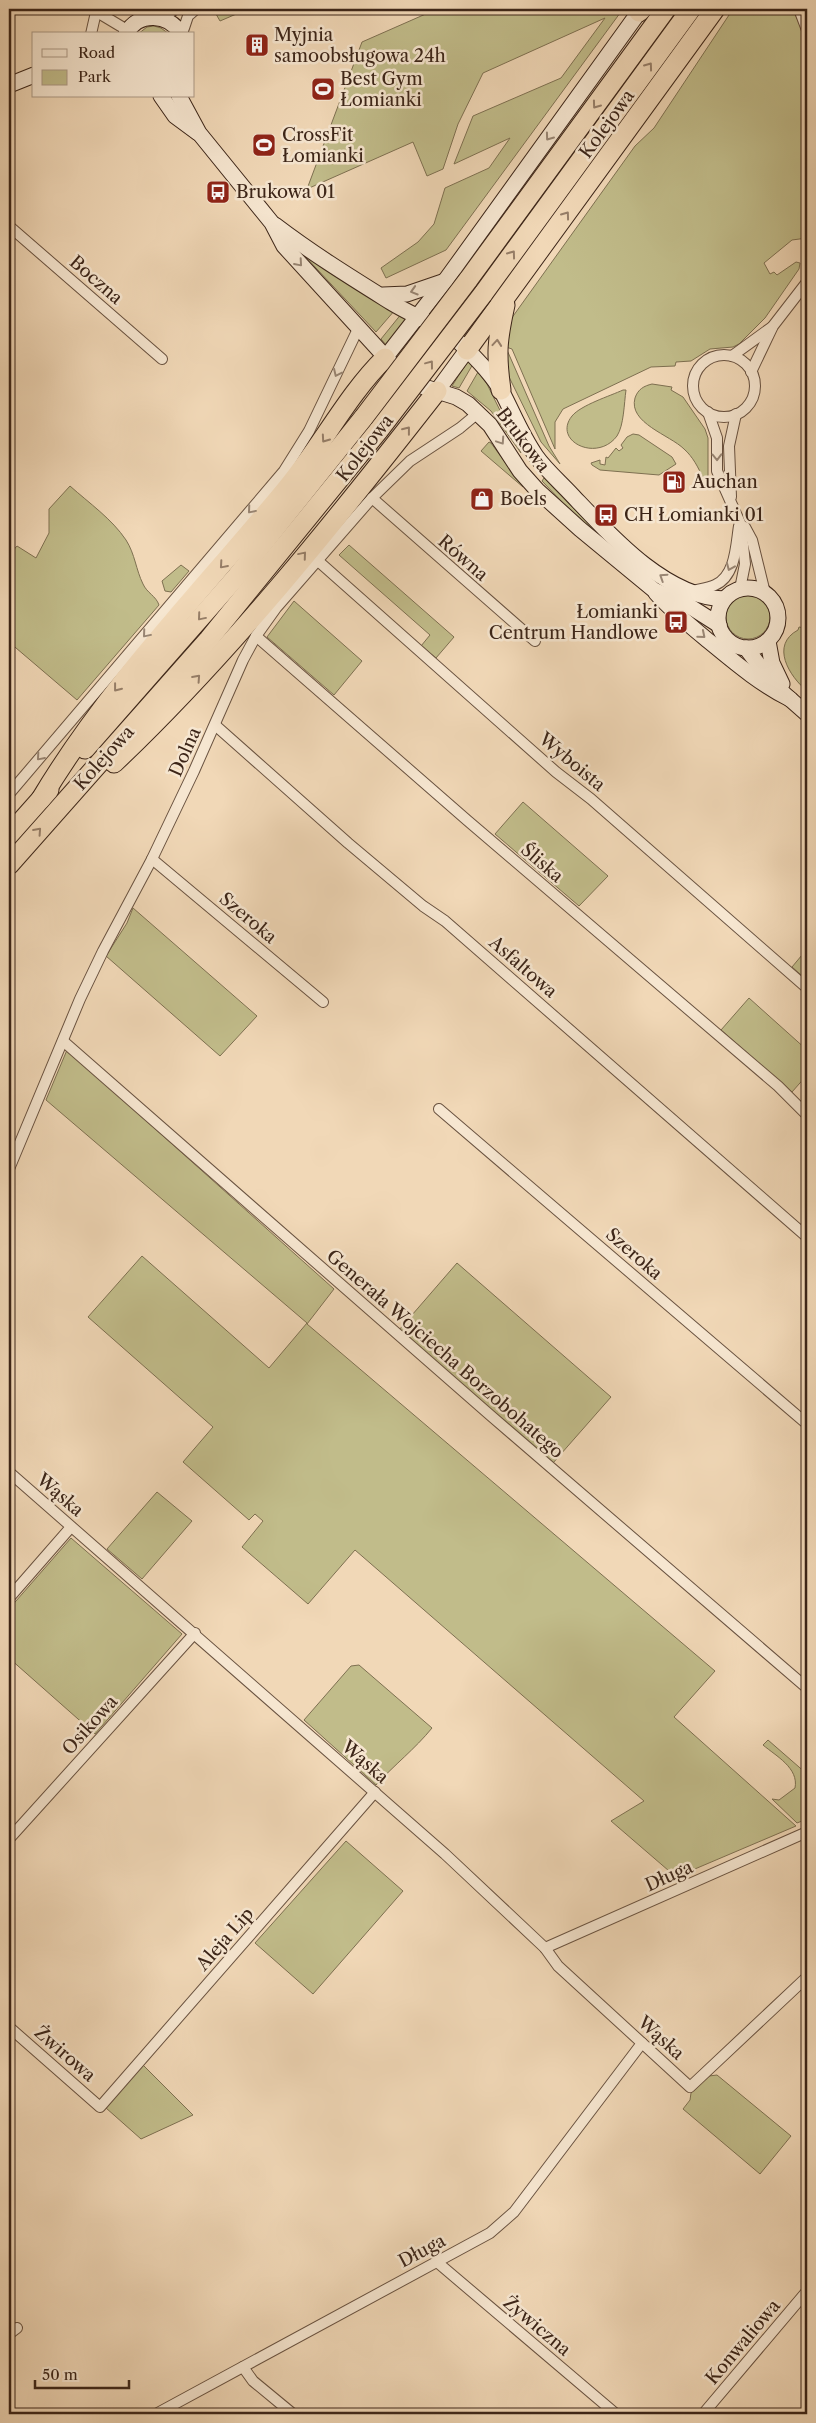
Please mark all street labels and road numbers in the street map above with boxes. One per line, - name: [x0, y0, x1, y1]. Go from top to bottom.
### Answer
- street label: Kolejowa: [575, 85, 640, 163]
- street label: Boczna: [65, 251, 127, 309]
- street label: Brukowa: [492, 403, 555, 477]
- street label: Kolejowa: [332, 410, 398, 486]
- street label: Równa: [433, 530, 493, 586]
- street label: Kolejowa: [69, 721, 139, 795]
- street label: Dolna: [164, 723, 206, 780]
- street label: Wyboista: [534, 727, 610, 796]
- street label: Śliska: [516, 838, 569, 888]
- street label: Szeroka: [215, 888, 281, 949]
- street label: Asfaltowa: [484, 931, 562, 1003]
- street label: Szeroka: [601, 1223, 667, 1285]
- street label: Generała Wojciecha Borzobohatego: [322, 1245, 568, 1463]
- street label: Wąska: [31, 1468, 88, 1522]
- street label: Osikowa: [58, 1690, 123, 1759]
- street label: Wąska: [336, 1735, 393, 1789]
- street label: Długa: [642, 1856, 697, 1896]
- street label: Aleja Lip: [191, 1903, 258, 1976]
- street label: Wąska: [632, 2011, 689, 2065]
- street label: Żwirowa: [30, 2021, 101, 2087]
- street label: Długa: [395, 2229, 450, 2272]
- street label: Żywiczna: [499, 2291, 576, 2361]
- street label: Konwaliowa: [701, 2295, 785, 2389]

